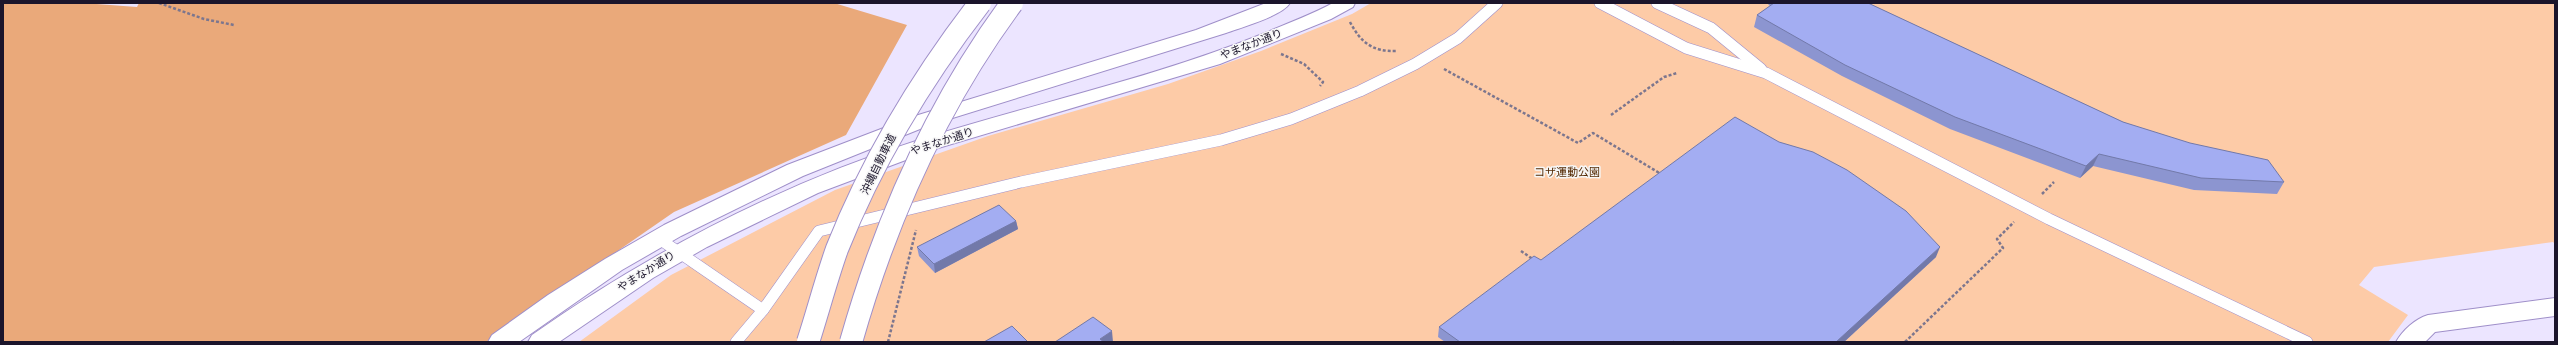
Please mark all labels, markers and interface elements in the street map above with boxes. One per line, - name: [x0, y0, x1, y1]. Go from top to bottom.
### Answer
- street label: やまなか通り: [1218, 26, 1284, 62]
- street label: やまなか通り: [908, 124, 976, 158]
- street label: 沖縄自動車道: [857, 131, 899, 197]
- park label: コザ運動公園: [1534, 165, 1600, 179]
- street label: やまなか通り: [614, 248, 678, 294]

